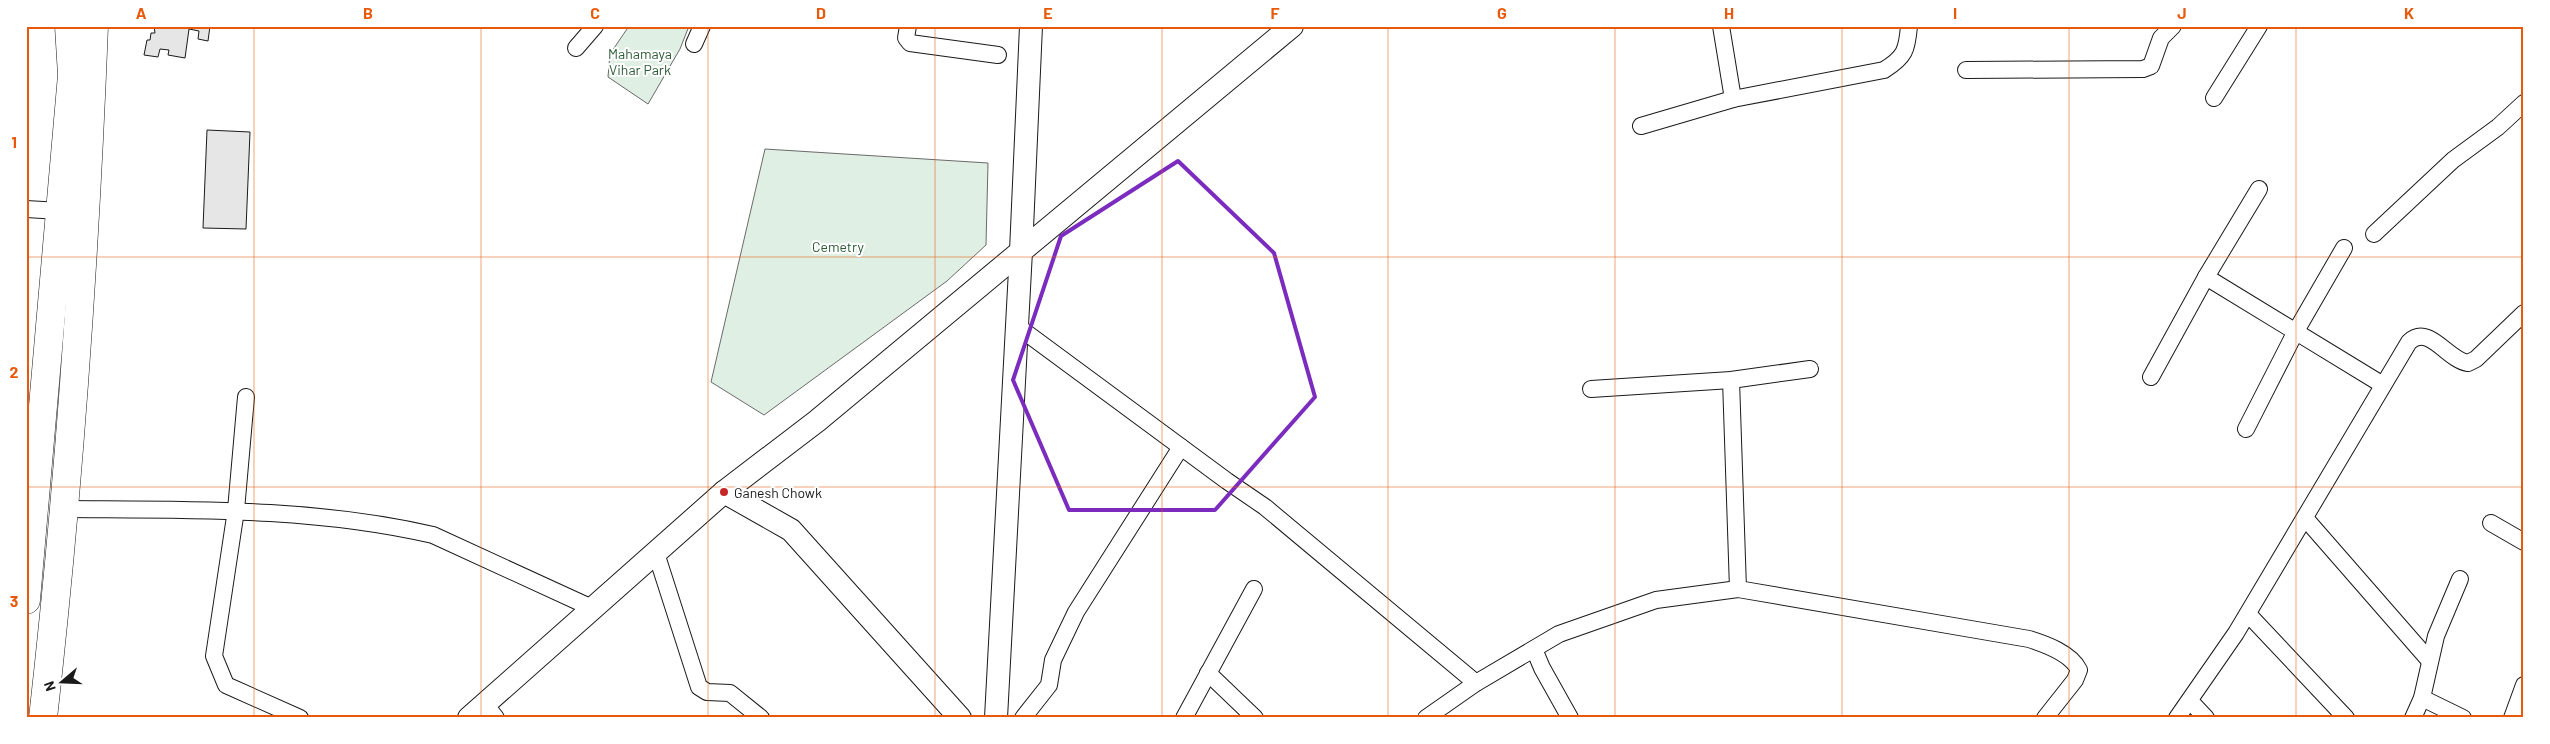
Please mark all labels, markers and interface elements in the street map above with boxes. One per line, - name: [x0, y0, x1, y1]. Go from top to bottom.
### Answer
- text: A: [136, 3, 147, 22]
- text: B: [363, 3, 373, 22]
- text: C: [590, 3, 600, 22]
- text: D: [816, 3, 826, 22]
- text: E: [1043, 3, 1053, 22]
- text: F: [1271, 3, 1280, 22]
- text: G: [1497, 3, 1507, 22]
- text: H: [1724, 3, 1734, 22]
- text: I: [1953, 3, 1957, 22]
- text: J: [2177, 3, 2187, 22]
- text: K: [2404, 3, 2414, 22]
- park label: Mahamaya Vihar Park: [608, 45, 672, 78]
- text: 1: [11, 132, 17, 151]
- park label: Cemetry: [812, 238, 864, 255]
- text: 2: [10, 362, 19, 381]
- place label: Ganesh Chowk: [734, 484, 822, 501]
- marker: Ganesh Chowk: [718, 486, 730, 498]
- text: 3: [10, 591, 18, 610]
- north arrow: [38, 656, 88, 706]
- text: N: [40, 679, 59, 694]

